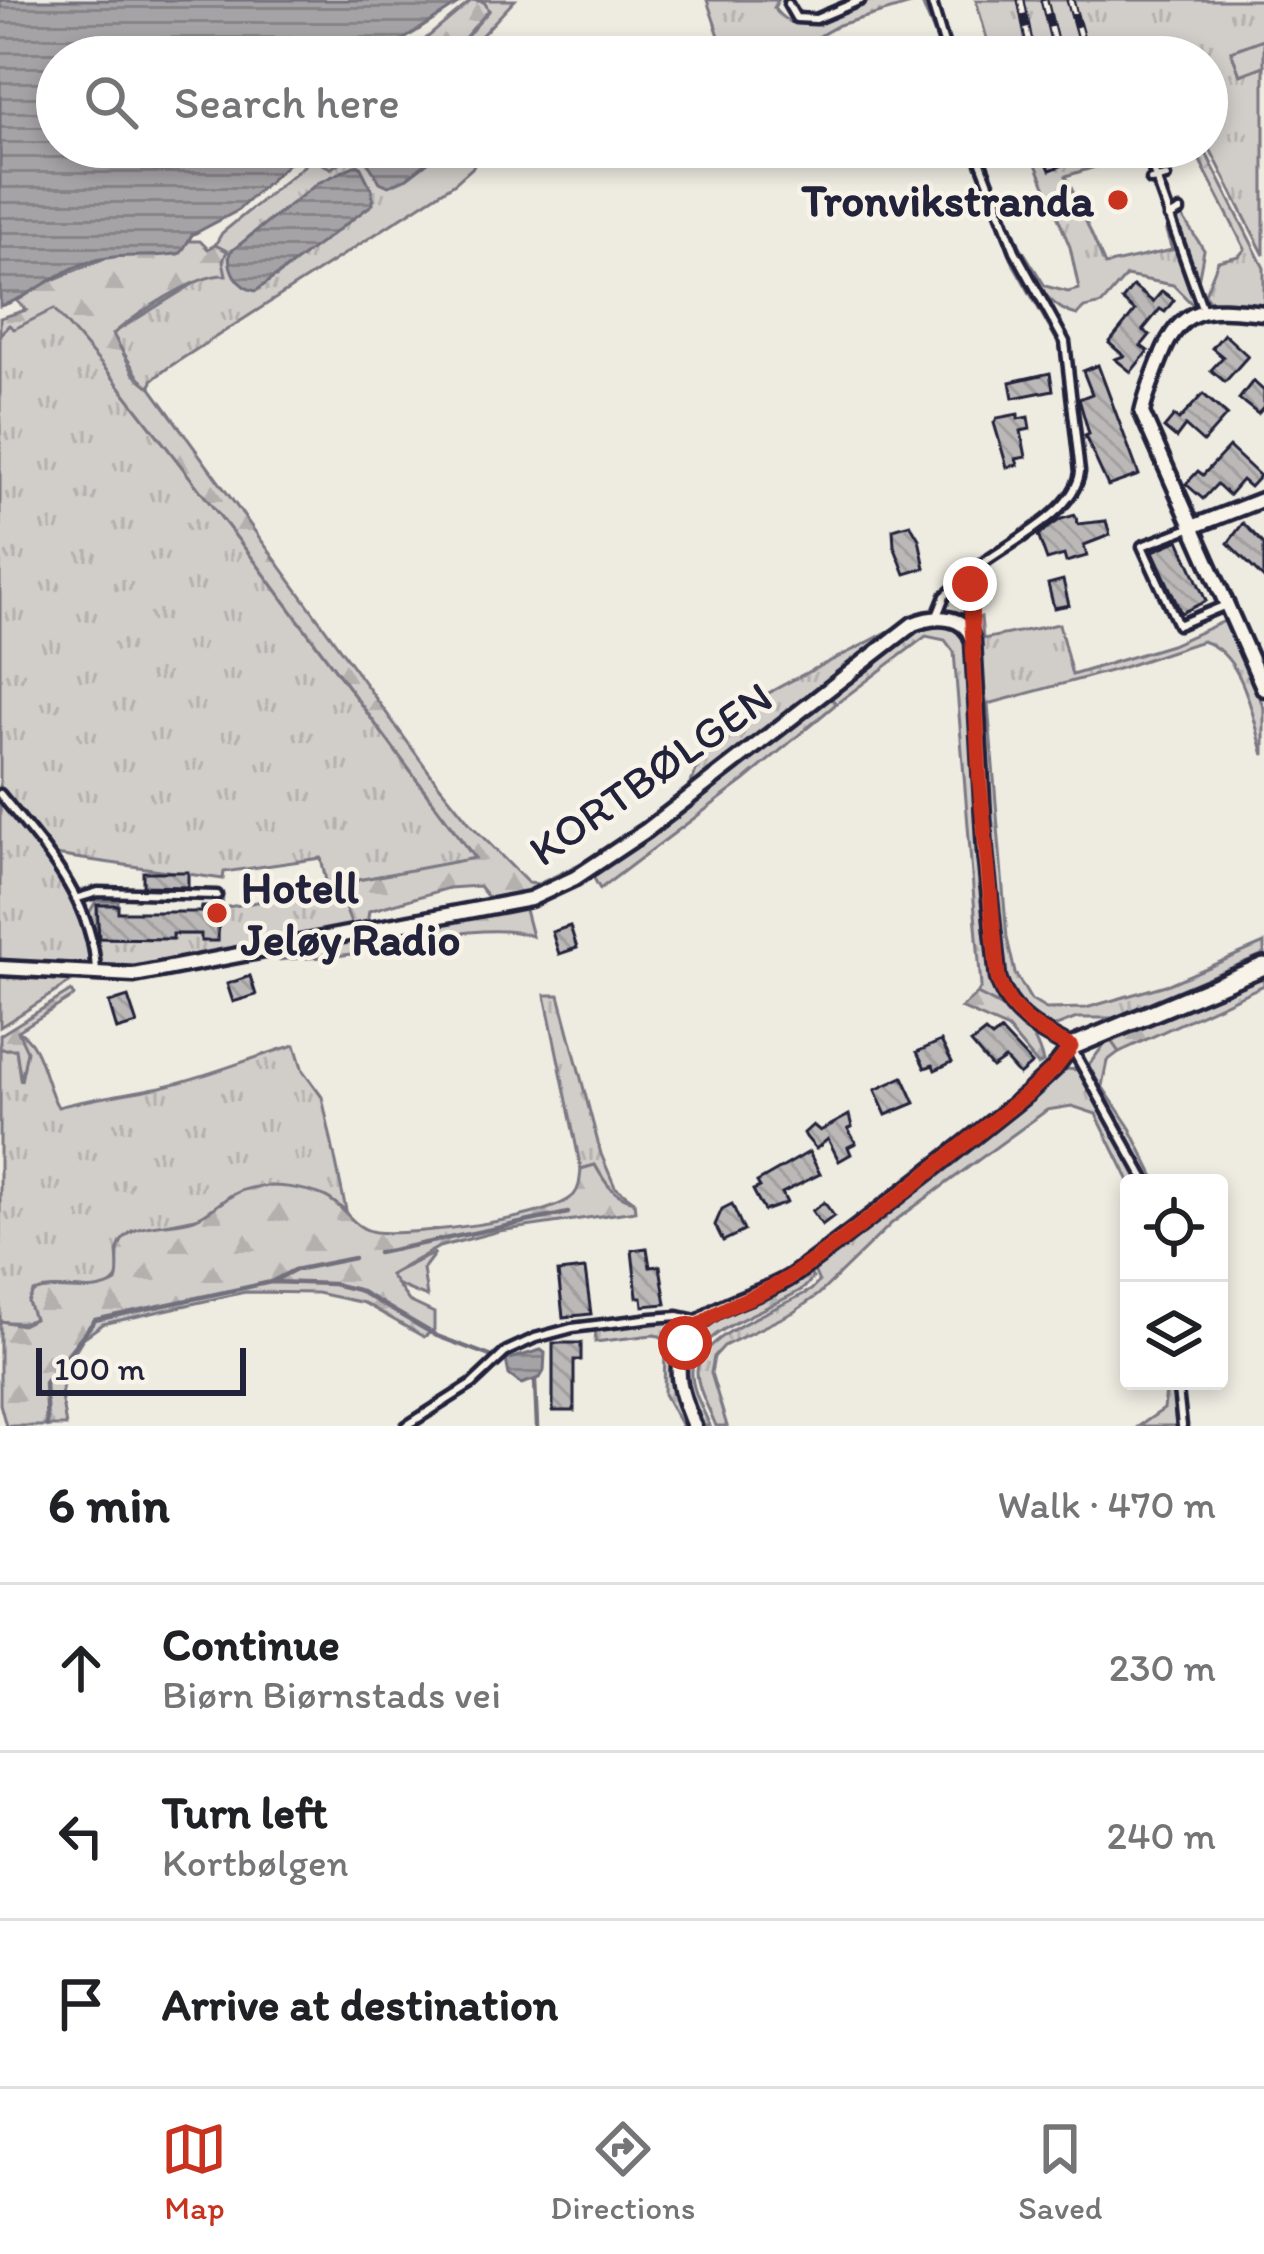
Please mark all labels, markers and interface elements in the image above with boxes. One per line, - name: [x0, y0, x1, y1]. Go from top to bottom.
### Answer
- search box: [36, 36, 1228, 168]
- icon: search: [78, 69, 144, 135]
- text: Search here: [174, 75, 400, 129]
- place label: Tronvikstranda: [800, 173, 1095, 227]
- marker: Tronvikstranda: [1105, 187, 1131, 213]
- route end: [943, 557, 997, 611]
- street label: KORTBØLGEN: [518, 669, 782, 877]
- place label: Hotell Jeløy Radio: [240, 860, 461, 966]
- marker: Hotell Jeløy Radio: [204, 900, 230, 926]
- map controls: [1120, 1174, 1228, 1390]
- button: locate: [1120, 1174, 1228, 1282]
- button: layers: [1120, 1282, 1228, 1390]
- route start: [658, 1316, 712, 1370]
- scale bar: [36, 1342, 246, 1395]
- text: 100 m: [54, 1349, 145, 1388]
- text: 6 min: [48, 1474, 170, 1535]
- text: Walk · 470 m: [998, 1481, 1216, 1528]
- text: Continue: [162, 1617, 340, 1671]
- icon: ahead: [48, 1635, 114, 1701]
- text: 230 m: [1109, 1644, 1216, 1691]
- text: Biørn Biørnstads vei: [162, 1671, 501, 1718]
- text: Turn left: [162, 1785, 328, 1839]
- icon: left: [48, 1803, 114, 1869]
- text: 240 m: [1106, 1812, 1216, 1859]
- text: Kortbølgen: [162, 1839, 349, 1886]
- icon: arrive: [48, 1971, 114, 2037]
- text: Arrive at destination: [162, 1977, 558, 2031]
- tab: Map: [161, 2116, 227, 2227]
- tab: Directions: [550, 2116, 695, 2227]
- tab: Saved: [1018, 2116, 1103, 2227]

